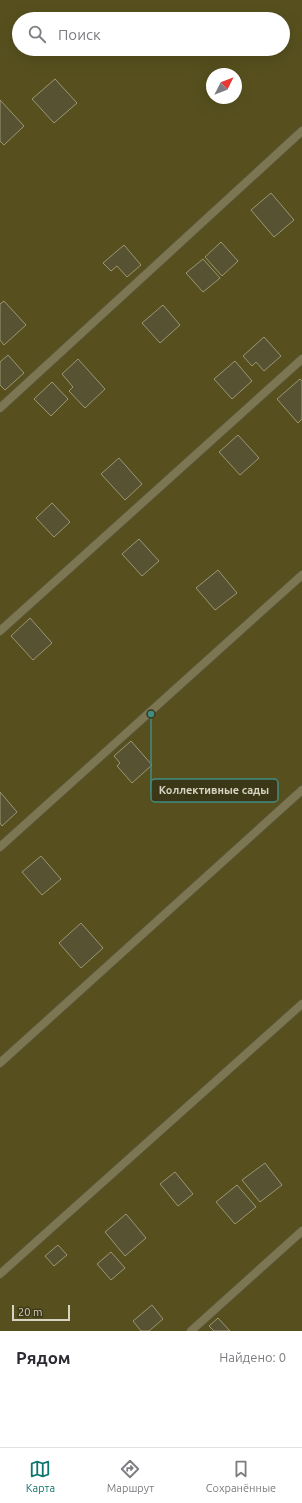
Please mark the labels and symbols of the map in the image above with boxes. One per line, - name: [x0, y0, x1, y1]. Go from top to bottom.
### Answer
- north arrow: [206, 68, 242, 104]
- callout: Коллективные сады: [151, 779, 278, 802]
- text: Коллективные сады: [159, 784, 269, 796]
- scale bar: [12, 1303, 70, 1322]

